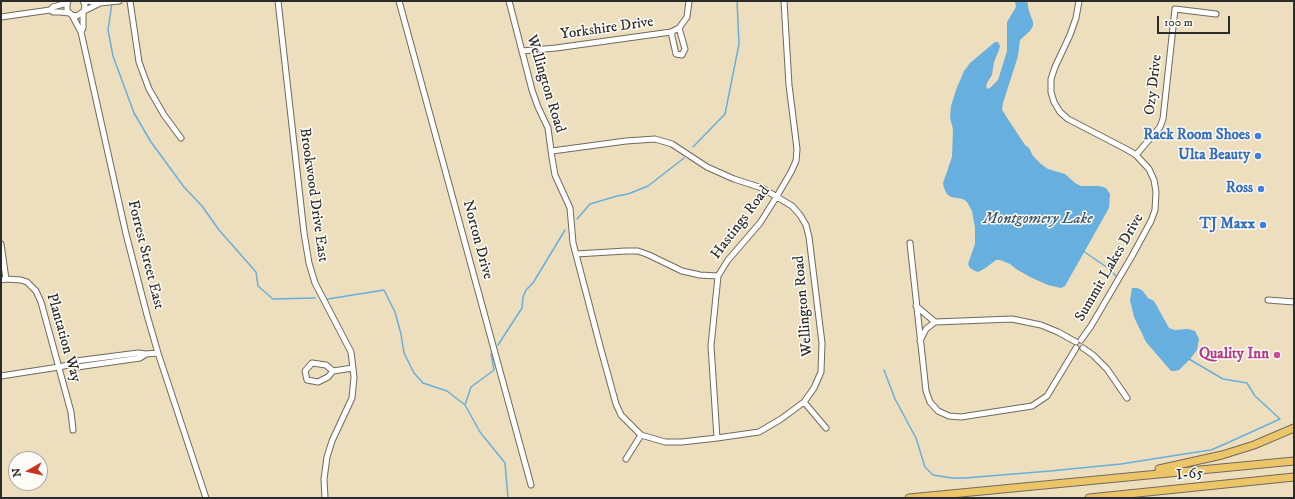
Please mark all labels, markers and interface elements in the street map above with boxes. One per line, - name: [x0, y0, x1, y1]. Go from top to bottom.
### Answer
- scale bar: [1159, 8, 1232, 34]
- street label: Yorkshire Drive: [559, 14, 655, 44]
- text: 100 m: [1164, 15, 1193, 30]
- street label: Wellington Road: [522, 33, 568, 135]
- street label: Ozy Drive: [1141, 54, 1167, 116]
- street label: Brookwood Drive East: [295, 127, 331, 263]
- place label: Rack Room Shoes: [1143, 127, 1250, 145]
- marker: Rack Room Shoes: [1253, 131, 1263, 141]
- place label: Ulta Beauty: [1178, 147, 1250, 165]
- marker: Ulta Beauty: [1253, 151, 1263, 161]
- place label: Ross: [1226, 180, 1253, 198]
- street label: Hastings Road: [708, 183, 774, 263]
- marker: Ross: [1256, 184, 1266, 194]
- street label: Norton Drive: [458, 198, 496, 282]
- street label: Forrest Street East: [123, 199, 167, 311]
- water label: Montgomery Lake: [983, 210, 1093, 230]
- street label: Summit Lakes Drive: [1072, 211, 1148, 325]
- place label: TJ Maxx: [1200, 216, 1255, 234]
- marker: TJ Maxx: [1258, 220, 1268, 230]
- street label: Wellington Road: [791, 255, 817, 357]
- street label: Plantation Way: [42, 291, 84, 385]
- place label: Quality Inn: [1199, 346, 1269, 364]
- marker: Quality Inn: [1272, 350, 1282, 360]
- north arrow: [8, 451, 48, 491]
- street label: I-65: [1175, 465, 1205, 485]
- text: N: [10, 467, 25, 478]

